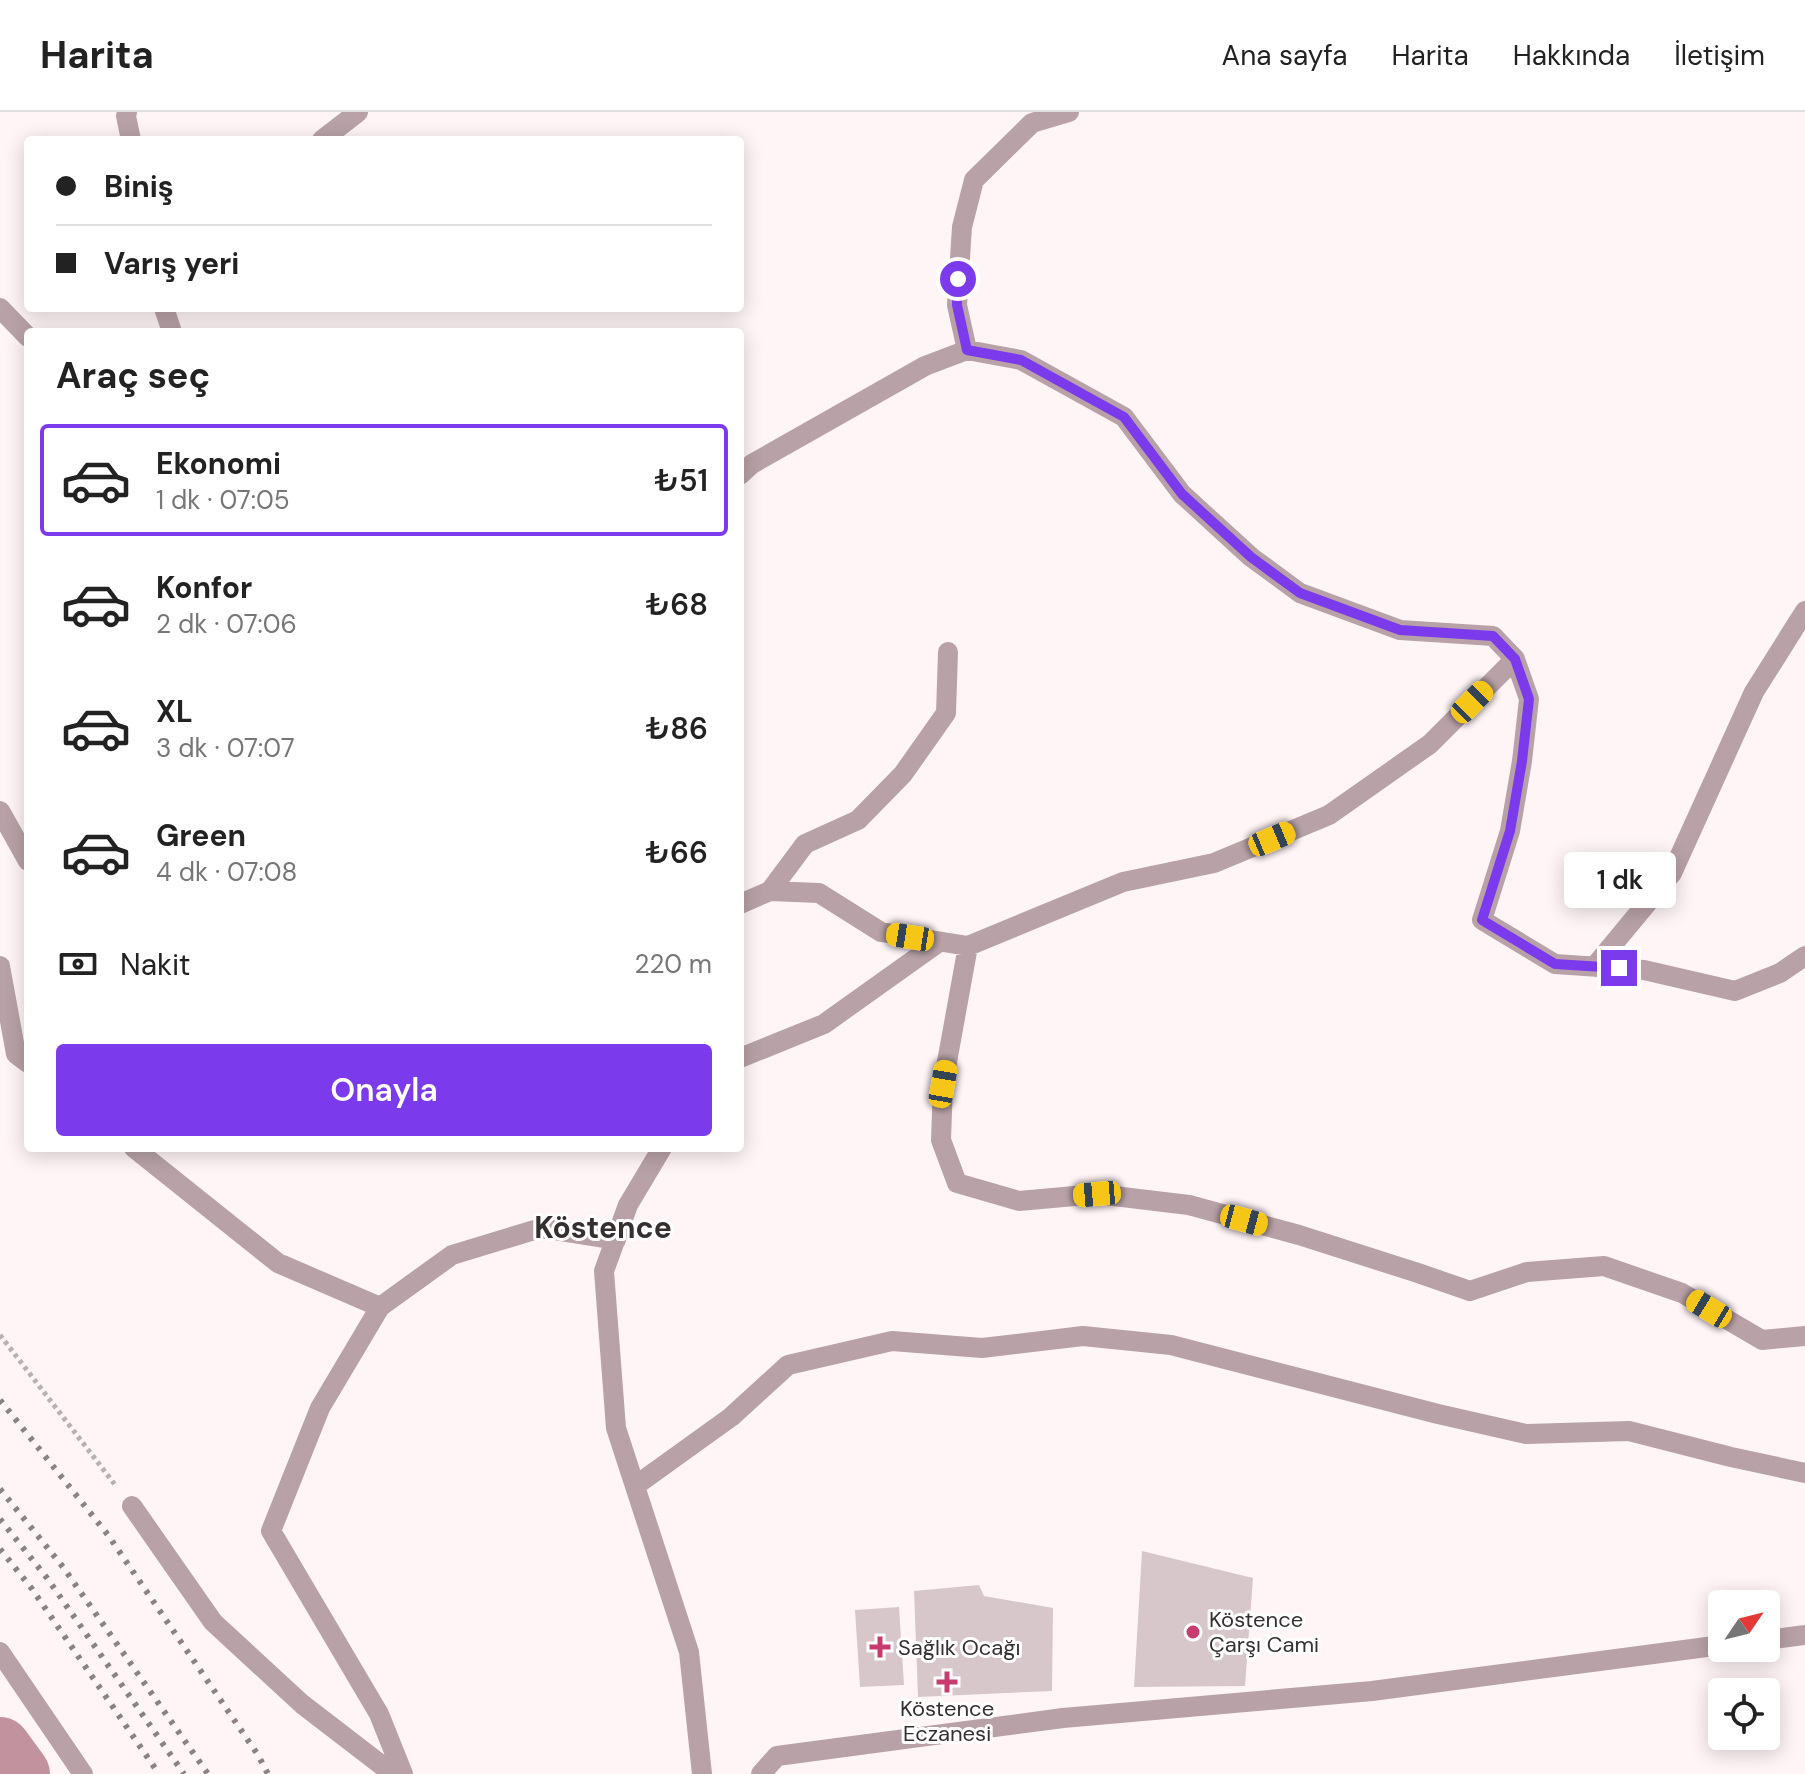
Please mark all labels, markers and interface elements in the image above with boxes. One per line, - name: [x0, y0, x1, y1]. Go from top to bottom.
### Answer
- text: Harita: [40, 30, 154, 80]
- text: Ana sayfa: [1222, 37, 1348, 74]
- text: Harita: [1392, 37, 1469, 74]
- text: Hakkında: [1513, 37, 1630, 74]
- text: İletişim: [1674, 37, 1765, 74]
- text: Biniş: [104, 167, 174, 206]
- text: Varış yeri: [104, 244, 239, 283]
- route start: [940, 261, 976, 297]
- text: Araç seç: [56, 352, 210, 399]
- icon: car: [60, 444, 132, 516]
- text: Ekonomi: [156, 444, 281, 483]
- text: ₺51: [654, 461, 708, 500]
- text: 1 dk · 07:05: [156, 483, 290, 517]
- icon: car: [60, 568, 132, 640]
- text: Konfor: [156, 568, 252, 607]
- text: ₺68: [646, 585, 708, 624]
- text: 2 dk · 07:06: [156, 607, 297, 641]
- car: [1447, 677, 1497, 727]
- icon: car: [60, 692, 132, 764]
- text: XL: [156, 692, 193, 731]
- text: ₺86: [646, 709, 708, 748]
- text: 3 dk · 07:07: [156, 731, 295, 765]
- icon: car: [60, 816, 132, 888]
- text: Green: [156, 816, 246, 855]
- car: [1245, 819, 1299, 859]
- text: ₺66: [645, 833, 708, 872]
- callout: 1 dk: [1563, 852, 1675, 908]
- text: 4 dk · 07:08: [156, 855, 297, 889]
- text: 1 dk: [1597, 863, 1643, 897]
- car: [884, 921, 936, 953]
- icon: cash: [56, 942, 100, 986]
- text: Nakit: [120, 945, 191, 984]
- text: 220 m: [634, 947, 712, 981]
- route end: [1601, 950, 1637, 986]
- button: Onayla: [56, 1044, 712, 1136]
- car: [927, 1058, 959, 1110]
- car: [1072, 1180, 1122, 1208]
- car: [1218, 1202, 1270, 1238]
- district label: Köstence: [534, 1208, 672, 1247]
- car: [1682, 1286, 1736, 1332]
- north arrow: [1708, 1590, 1780, 1662]
- map controls: [1708, 1590, 1780, 1750]
- place label: Köstence Çarşı Cami: [1209, 1605, 1319, 1659]
- marker: Köstence Çarşı Cami: [1184, 1623, 1202, 1641]
- place label: Sağlık Ocağı: [898, 1633, 1021, 1662]
- marker: Sağlık Ocağı: [869, 1636, 891, 1658]
- marker: Köstence Eczanesi: [938, 1673, 956, 1691]
- button: locate: [1708, 1678, 1780, 1750]
- place label: Köstence Eczanesi: [900, 1694, 994, 1748]

